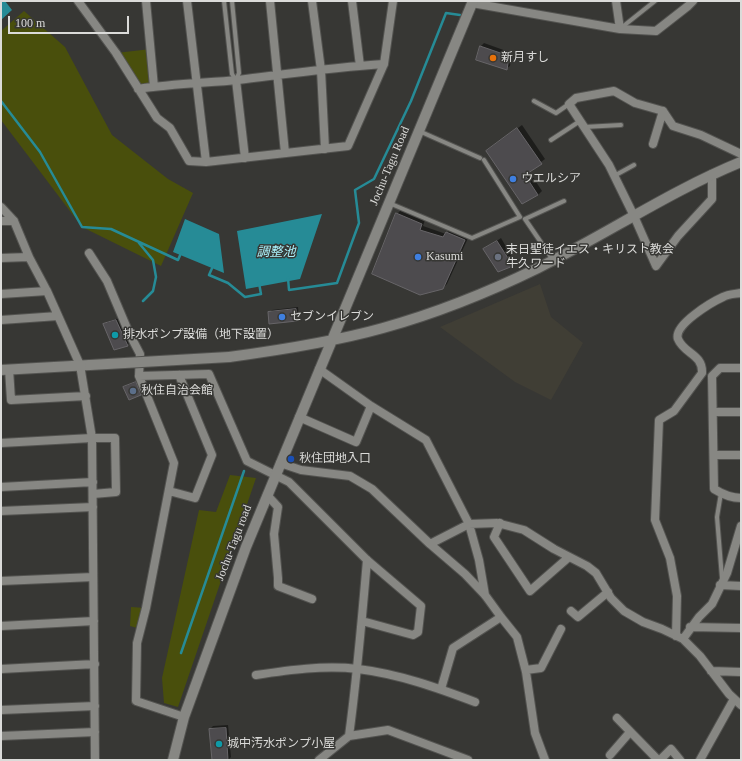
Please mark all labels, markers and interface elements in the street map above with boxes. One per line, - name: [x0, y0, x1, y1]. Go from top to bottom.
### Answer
- scale bar: [10, 8, 131, 34]
- text: 100 m: [15, 16, 45, 30]
- place label: 新月すし: [501, 51, 549, 65]
- marker: 新月すし: [488, 53, 498, 63]
- street label: Jochu-Tagu Road: [367, 124, 413, 208]
- place label: ウエルシア: [521, 172, 581, 186]
- marker: ウエルシア: [508, 174, 518, 184]
- place label: 末日聖徒イエス・キリスト教会 牛久ワード: [506, 243, 674, 271]
- water label: 調整池: [257, 245, 295, 261]
- place label: Kasumi: [426, 250, 463, 264]
- marker: Kasumi: [413, 252, 423, 262]
- marker: 末日聖徒イエス・キリスト教会 牛久ワード: [493, 252, 503, 262]
- place label: セブンイレブン: [290, 310, 374, 324]
- marker: セブンイレブン: [277, 312, 287, 322]
- place label: 排水ポンプ設備（地下設置）: [123, 328, 279, 342]
- marker: 排水ポンプ設備（地下設置）: [110, 330, 120, 340]
- place label: 秋住自治会館: [141, 384, 213, 398]
- marker: 秋住自治会館: [128, 386, 138, 396]
- place label: 秋住団地入口: [299, 452, 371, 466]
- marker: 秋住団地入口: [286, 454, 296, 464]
- street label: Jochu-Tagu road: [213, 503, 255, 583]
- place label: 城中汚水ポンプ小屋: [227, 737, 335, 751]
- marker: 城中汚水ポンプ小屋: [214, 739, 224, 749]

